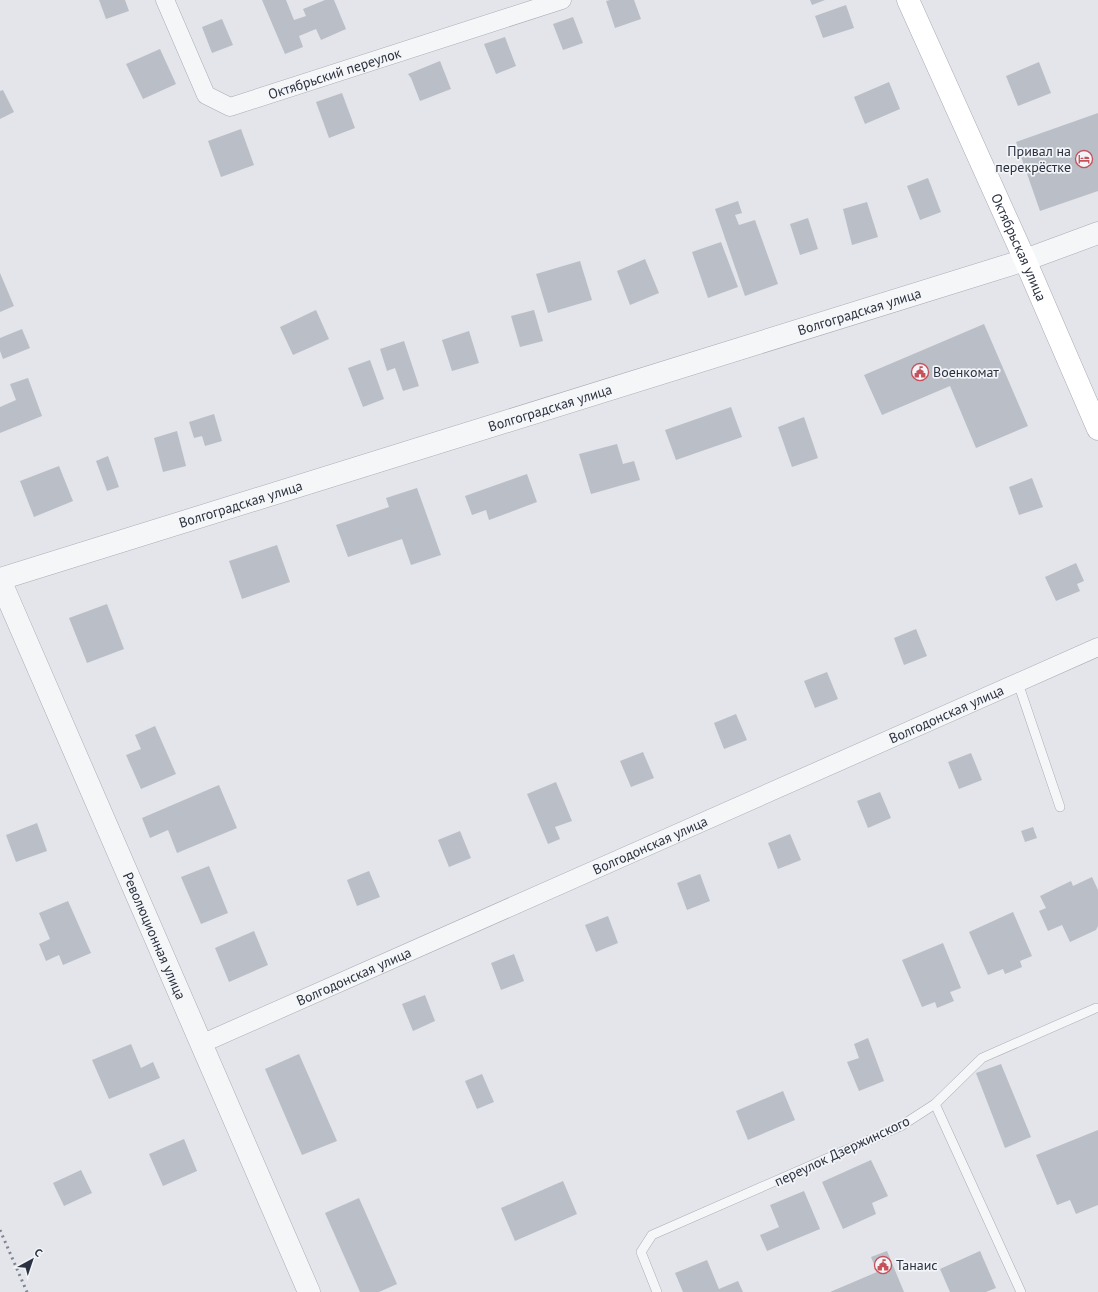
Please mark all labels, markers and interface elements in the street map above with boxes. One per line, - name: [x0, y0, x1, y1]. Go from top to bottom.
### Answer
- street label: Октябрьский переулок: [266, 43, 403, 103]
- place label: Привал на перекрёстке: [995, 142, 1071, 176]
- hotel icon: Привал на перекрёстке: [1074, 149, 1094, 169]
- street label: Октябрьская улица: [987, 191, 1051, 304]
- street label: Волгоградская улица: [795, 284, 923, 339]
- public building icon: Военкомат: [910, 362, 930, 382]
- place label: Военкомат: [933, 363, 999, 381]
- street label: Волгоградская улица: [486, 380, 614, 436]
- street label: Волгоградская улица: [177, 476, 305, 532]
- street label: Волгодонская улица: [886, 681, 1007, 747]
- street label: Волгодонская улица: [590, 812, 710, 879]
- street label: Революционная улица: [119, 869, 190, 1002]
- street label: Волгодонская улица: [293, 943, 414, 1010]
- street label: переулок Дзержинского: [771, 1112, 913, 1190]
- north arrow: [12, 1240, 52, 1280]
- text: С: [32, 1245, 45, 1260]
- public building icon: Танаис: [873, 1255, 893, 1275]
- place label: Танаис: [896, 1256, 938, 1274]

